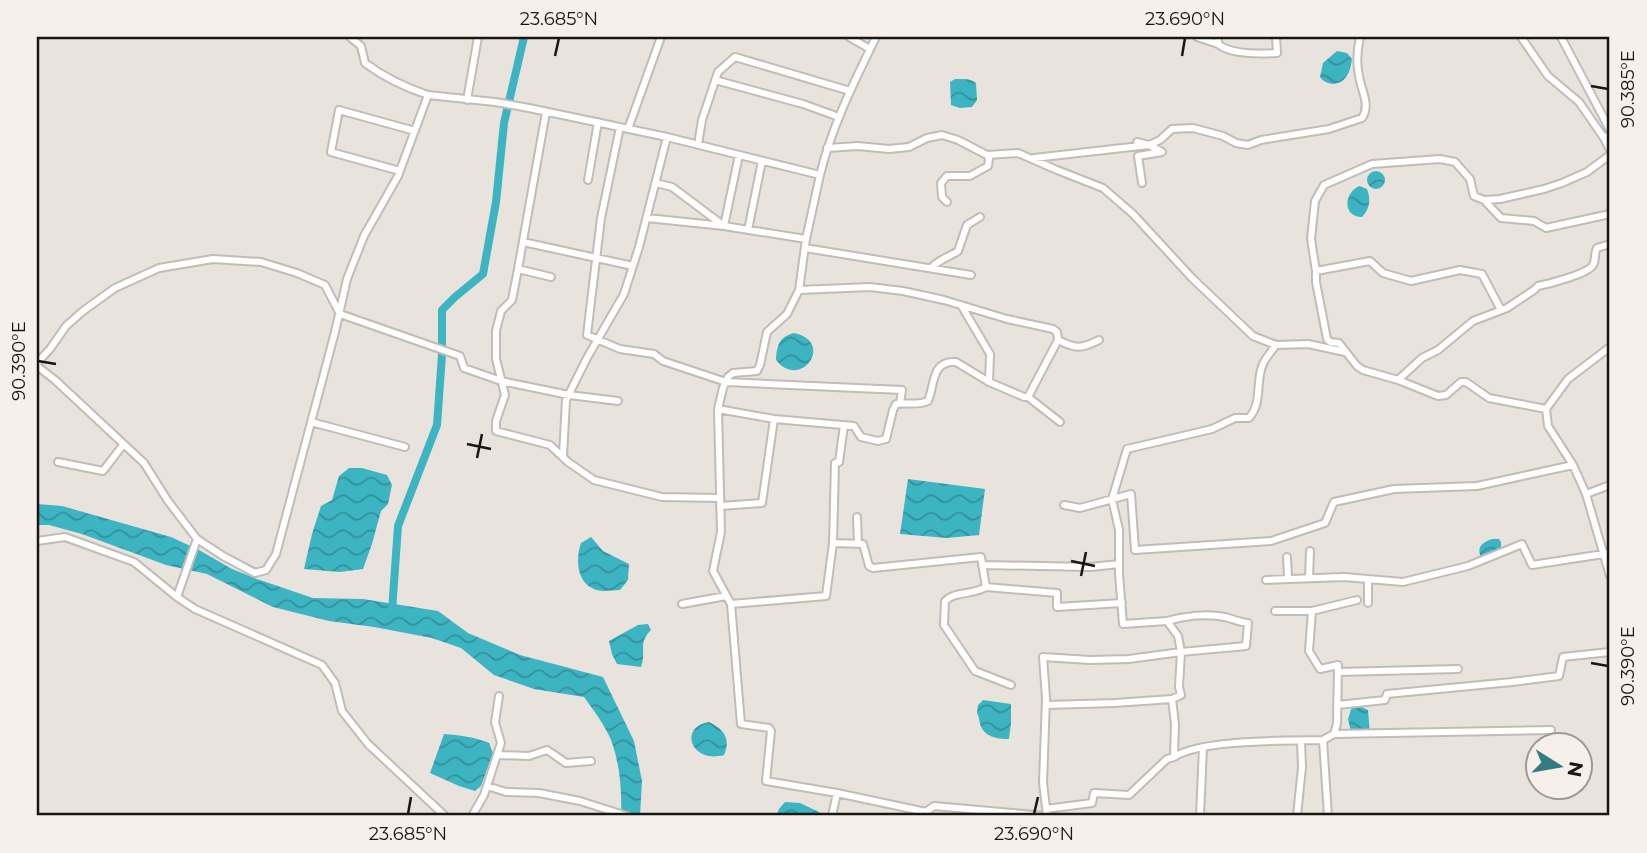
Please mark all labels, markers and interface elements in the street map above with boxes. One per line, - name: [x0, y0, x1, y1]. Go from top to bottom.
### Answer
- text: 23.685°N: [520, 8, 598, 30]
- text: 23.690°N: [1145, 8, 1225, 30]
- text: 90.385°E: [1617, 50, 1639, 128]
- text: 90.390°E: [8, 321, 30, 401]
- text: 90.390°E: [1617, 626, 1639, 706]
- north arrow: [1524, 730, 1594, 800]
- text: N: [1562, 759, 1588, 779]
- text: 23.685°N: [369, 823, 447, 845]
- text: 23.690°N: [994, 823, 1074, 845]

